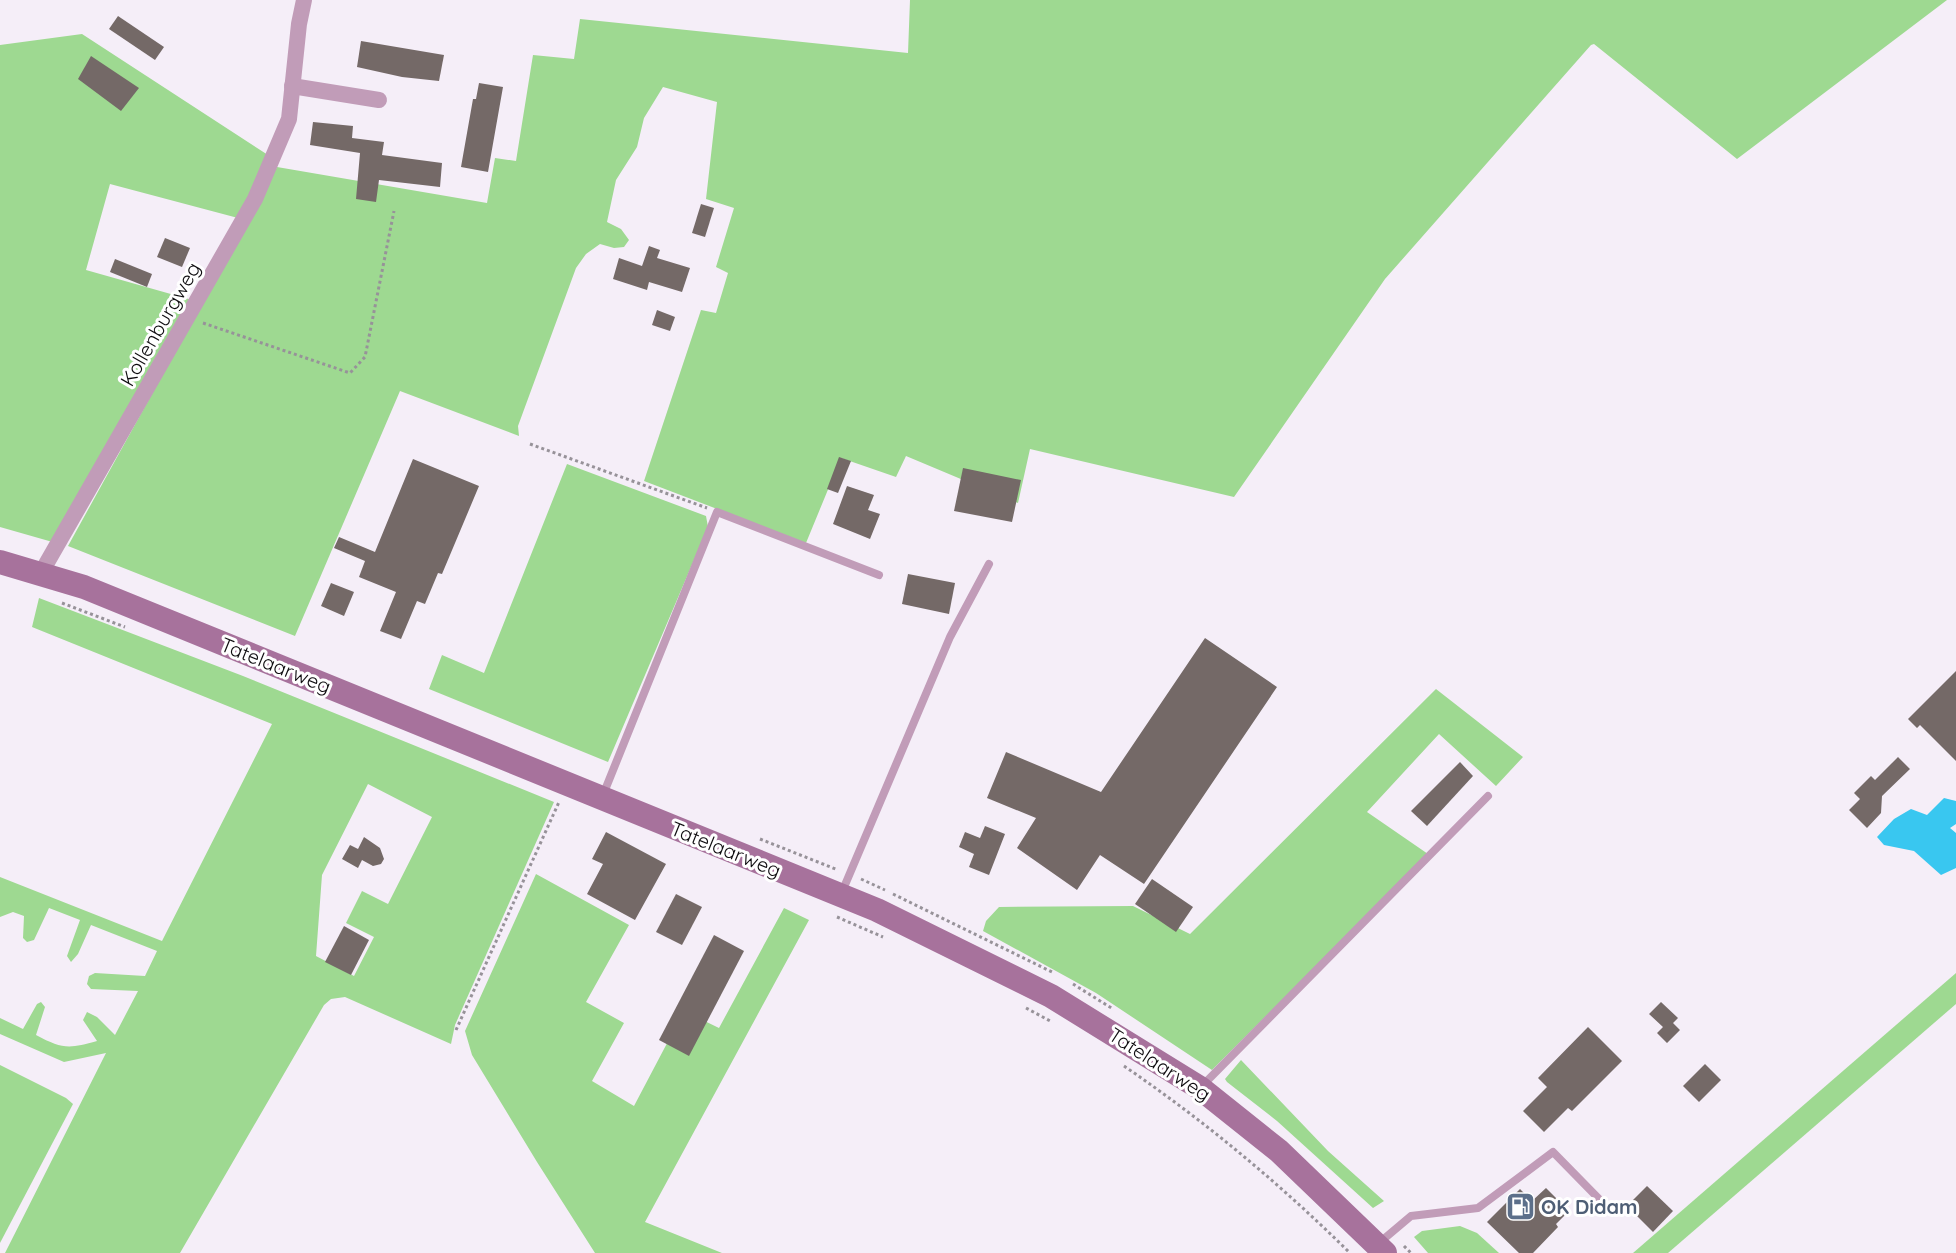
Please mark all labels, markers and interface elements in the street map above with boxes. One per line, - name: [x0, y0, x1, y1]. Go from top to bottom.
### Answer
- street label: Kollenburgweg: [114, 258, 206, 390]
- street label: Tatelaarweg: [217, 632, 335, 698]
- street label: Tatelaarweg: [667, 816, 785, 882]
- street label: Tatelaarweg: [1104, 1022, 1216, 1106]
- fuel station icon: OK Didam: [1504, 1190, 1536, 1222]
- place label: OK Didam: [1541, 1194, 1637, 1219]

